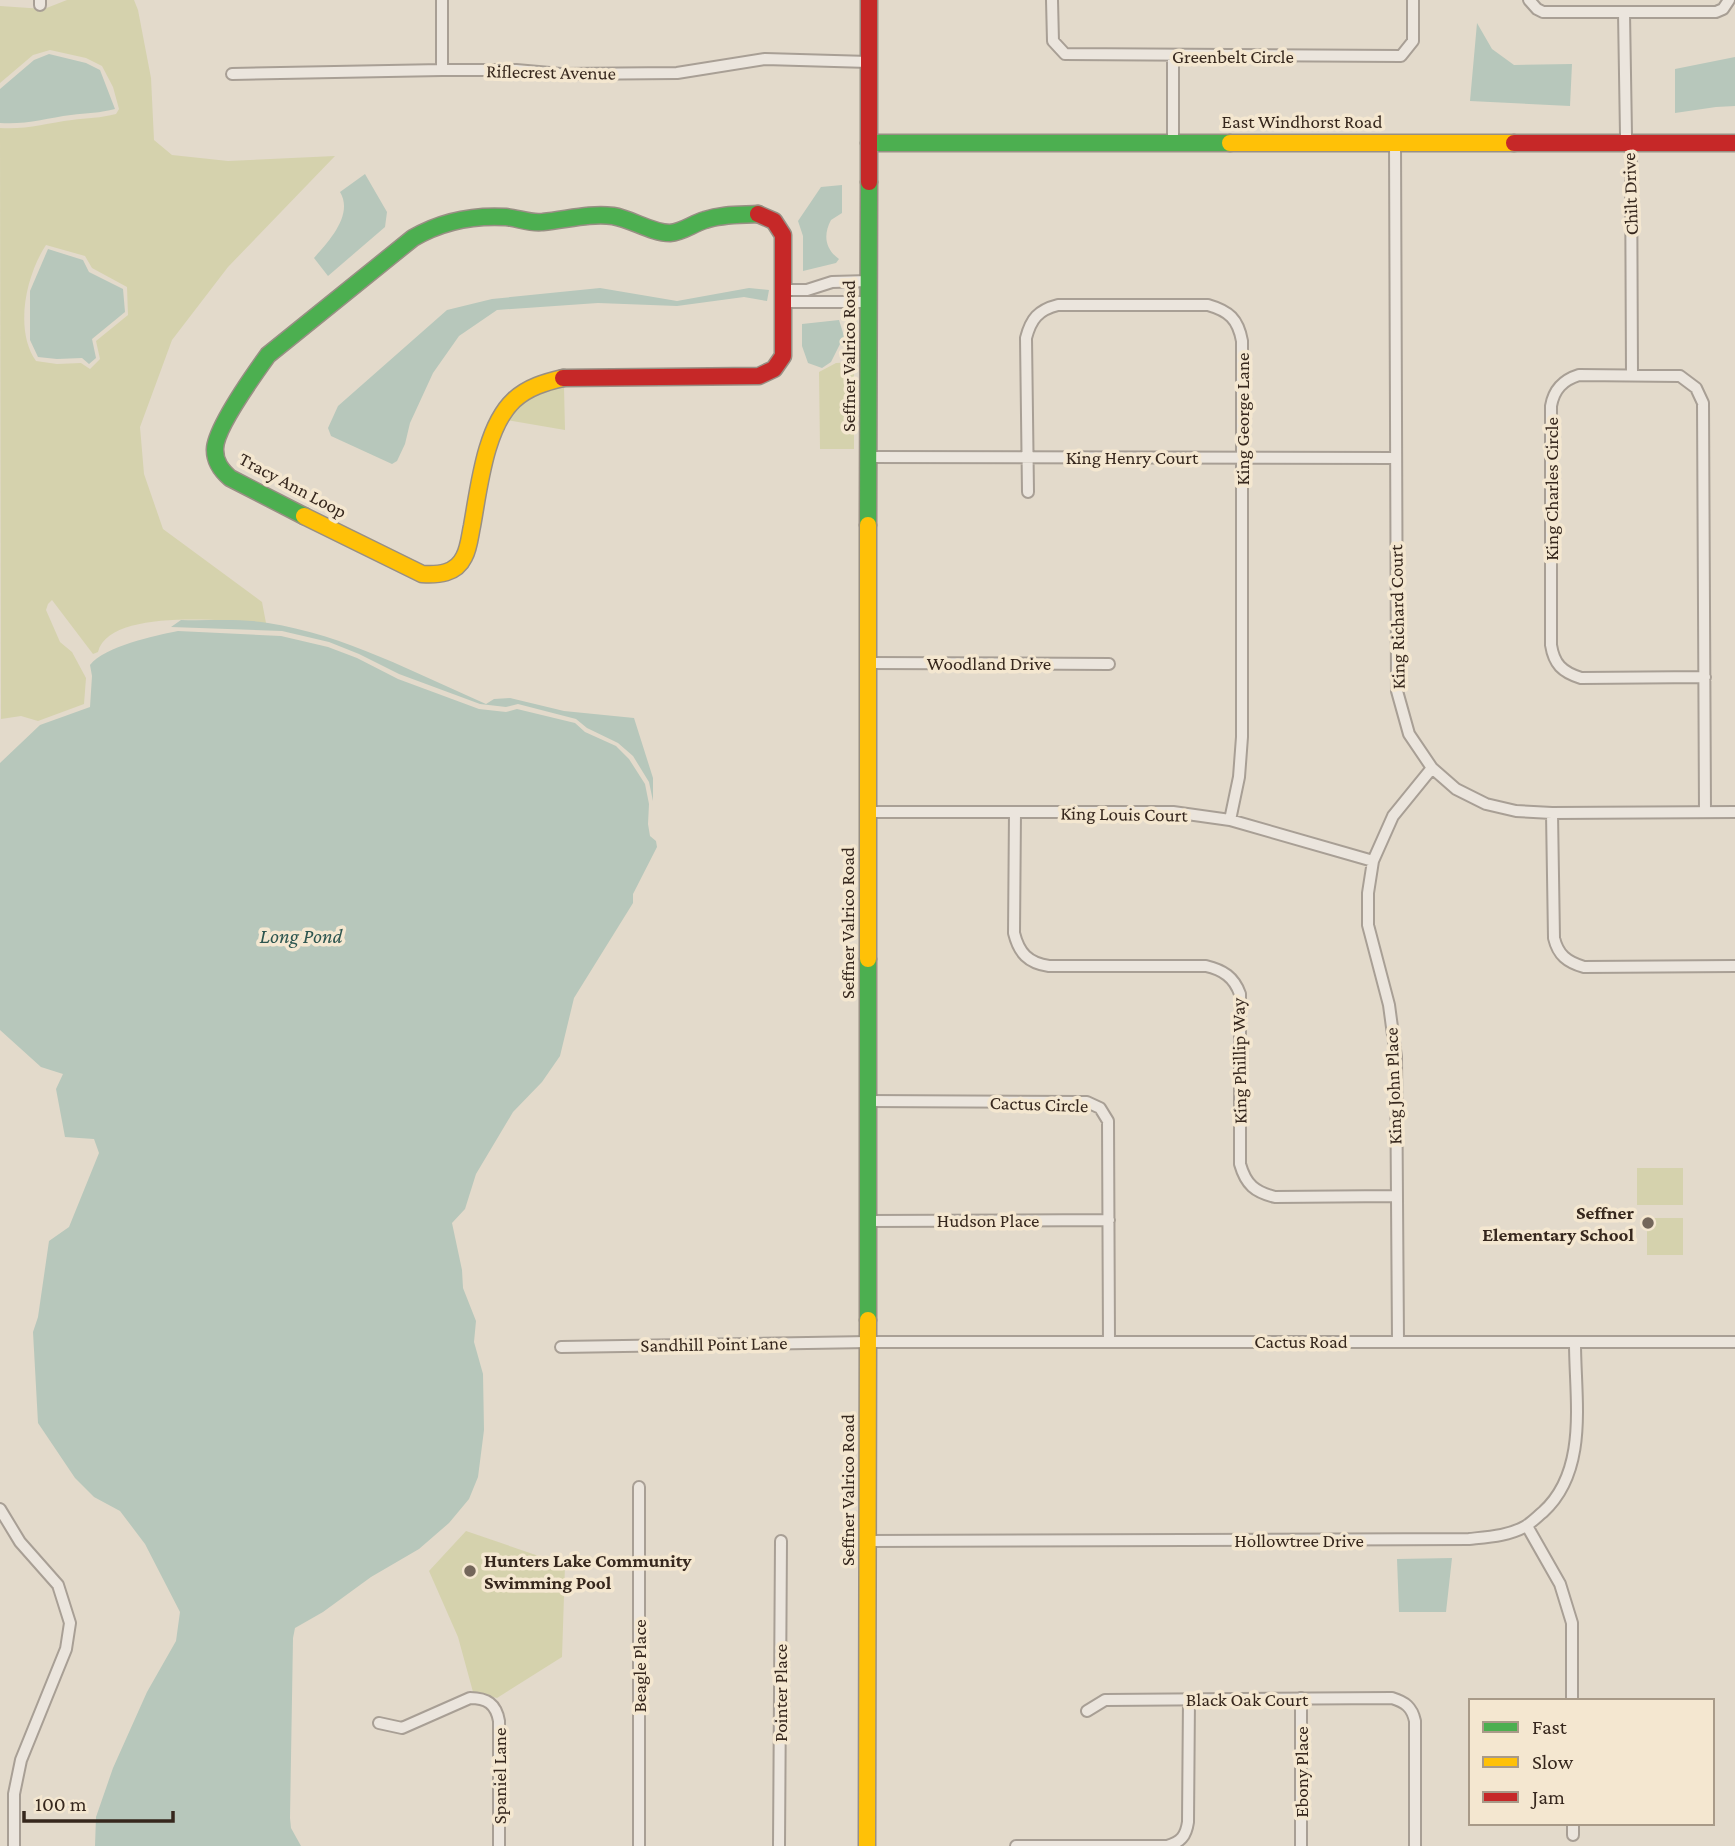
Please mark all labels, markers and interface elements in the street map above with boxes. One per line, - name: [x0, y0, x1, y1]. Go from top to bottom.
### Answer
- street label: Greenbelt Circle: [1172, 46, 1294, 67]
- street label: Riflecrest Avenue: [486, 60, 616, 84]
- street label: East Windhorst Road: [1222, 111, 1382, 132]
- street label: Chilt Drive: [1618, 152, 1642, 236]
- street label: Seffner Valrico Road: [838, 280, 859, 432]
- street label: King George Lane: [1232, 353, 1253, 485]
- street label: King Charles Circle: [1541, 417, 1562, 561]
- street label: King Henry Court: [1066, 447, 1199, 468]
- street label: Tracy Ann Loop: [236, 448, 350, 522]
- street label: King Richard Court: [1385, 544, 1409, 690]
- street label: Woodland Drive: [927, 653, 1051, 674]
- street label: King Louis Court: [1060, 802, 1189, 826]
- street label: Seffner Valrico Road: [837, 847, 858, 999]
- water label: Long Pond: [260, 924, 344, 948]
- street label: King Phillip Way: [1227, 998, 1251, 1124]
- street label: King John Place: [1380, 1027, 1406, 1145]
- street label: Cactus Circle: [989, 1092, 1089, 1116]
- place label: Seffner Elementary School: [1482, 1202, 1634, 1245]
- street label: Hudson Place: [937, 1210, 1039, 1231]
- marker: Seffner Elementary School: [1640, 1215, 1656, 1231]
- street label: Cactus Road: [1254, 1331, 1348, 1352]
- street label: Sandhill Point Lane: [640, 1332, 788, 1356]
- street label: Seffner Valrico Road: [837, 1414, 858, 1566]
- street label: Hollowtree Drive: [1234, 1530, 1364, 1551]
- place label: Hunters Lake Community Swimming Pool: [484, 1550, 692, 1593]
- marker: Hunters Lake Community Swimming Pool: [462, 1563, 478, 1579]
- street label: Beagle Place: [629, 1619, 650, 1713]
- street label: Pointer Place: [770, 1644, 791, 1742]
- street label: Black Oak Court: [1186, 1689, 1309, 1710]
- legend: [1469, 1699, 1714, 1825]
- text: Fast: [1532, 1715, 1568, 1739]
- street label: Ebony Place: [1291, 1726, 1312, 1818]
- street label: Spaniel Lane: [489, 1728, 510, 1824]
- text: Slow: [1532, 1750, 1574, 1774]
- scale bar: [24, 1780, 173, 1824]
- text: Jam: [1530, 1785, 1565, 1809]
- text: 100 m: [35, 1792, 87, 1816]

